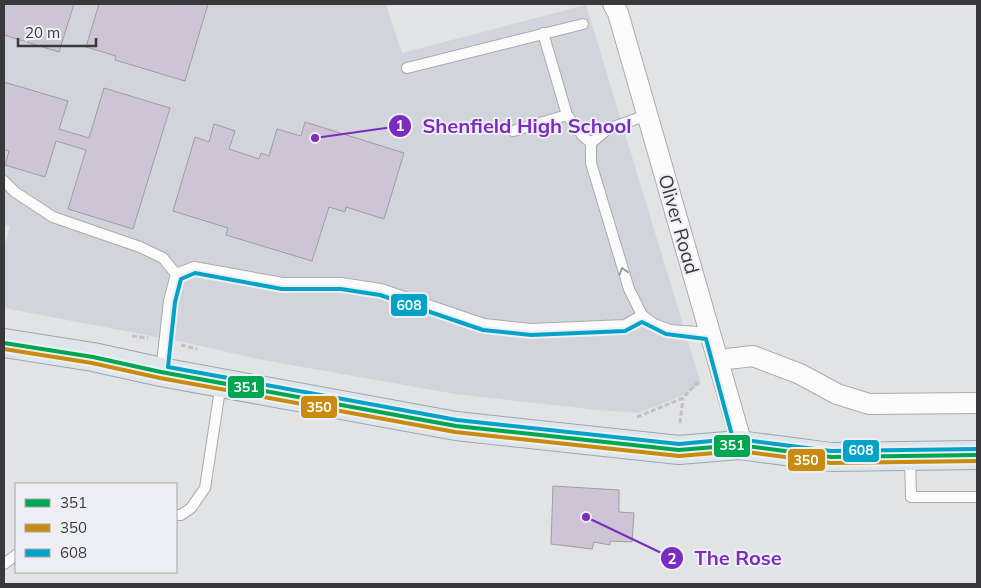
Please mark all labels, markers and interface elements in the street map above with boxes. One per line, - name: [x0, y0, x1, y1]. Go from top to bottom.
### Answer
- scale bar: [18, 15, 95, 47]
- text: 20 m: [25, 23, 60, 42]
- callout: Shenfield High School: [388, 109, 642, 144]
- text: Shenfield High School: [422, 113, 632, 138]
- text: 1: [395, 116, 405, 135]
- street label: Oliver Road: [653, 171, 705, 277]
- one-way arrow: [619, 267, 629, 275]
- line badge: 608: [390, 293, 428, 317]
- text: 608: [396, 296, 422, 314]
- line badge: 351: [227, 375, 265, 399]
- text: 351: [233, 378, 259, 396]
- line badge: 350: [300, 395, 338, 419]
- text: 350: [306, 398, 332, 416]
- line badge: 351: [713, 434, 751, 458]
- text: 351: [719, 436, 745, 454]
- line badge: 608: [842, 439, 880, 463]
- text: 608: [848, 441, 874, 459]
- line badge: 350: [787, 448, 826, 472]
- text: 350: [793, 451, 819, 469]
- legend: [15, 483, 178, 573]
- text: 351: [60, 493, 87, 512]
- text: 350: [60, 518, 87, 537]
- callout: The Rose: [659, 541, 792, 576]
- text: 608: [60, 543, 87, 562]
- text: The Rose: [694, 545, 782, 570]
- text: 2: [667, 549, 677, 568]

